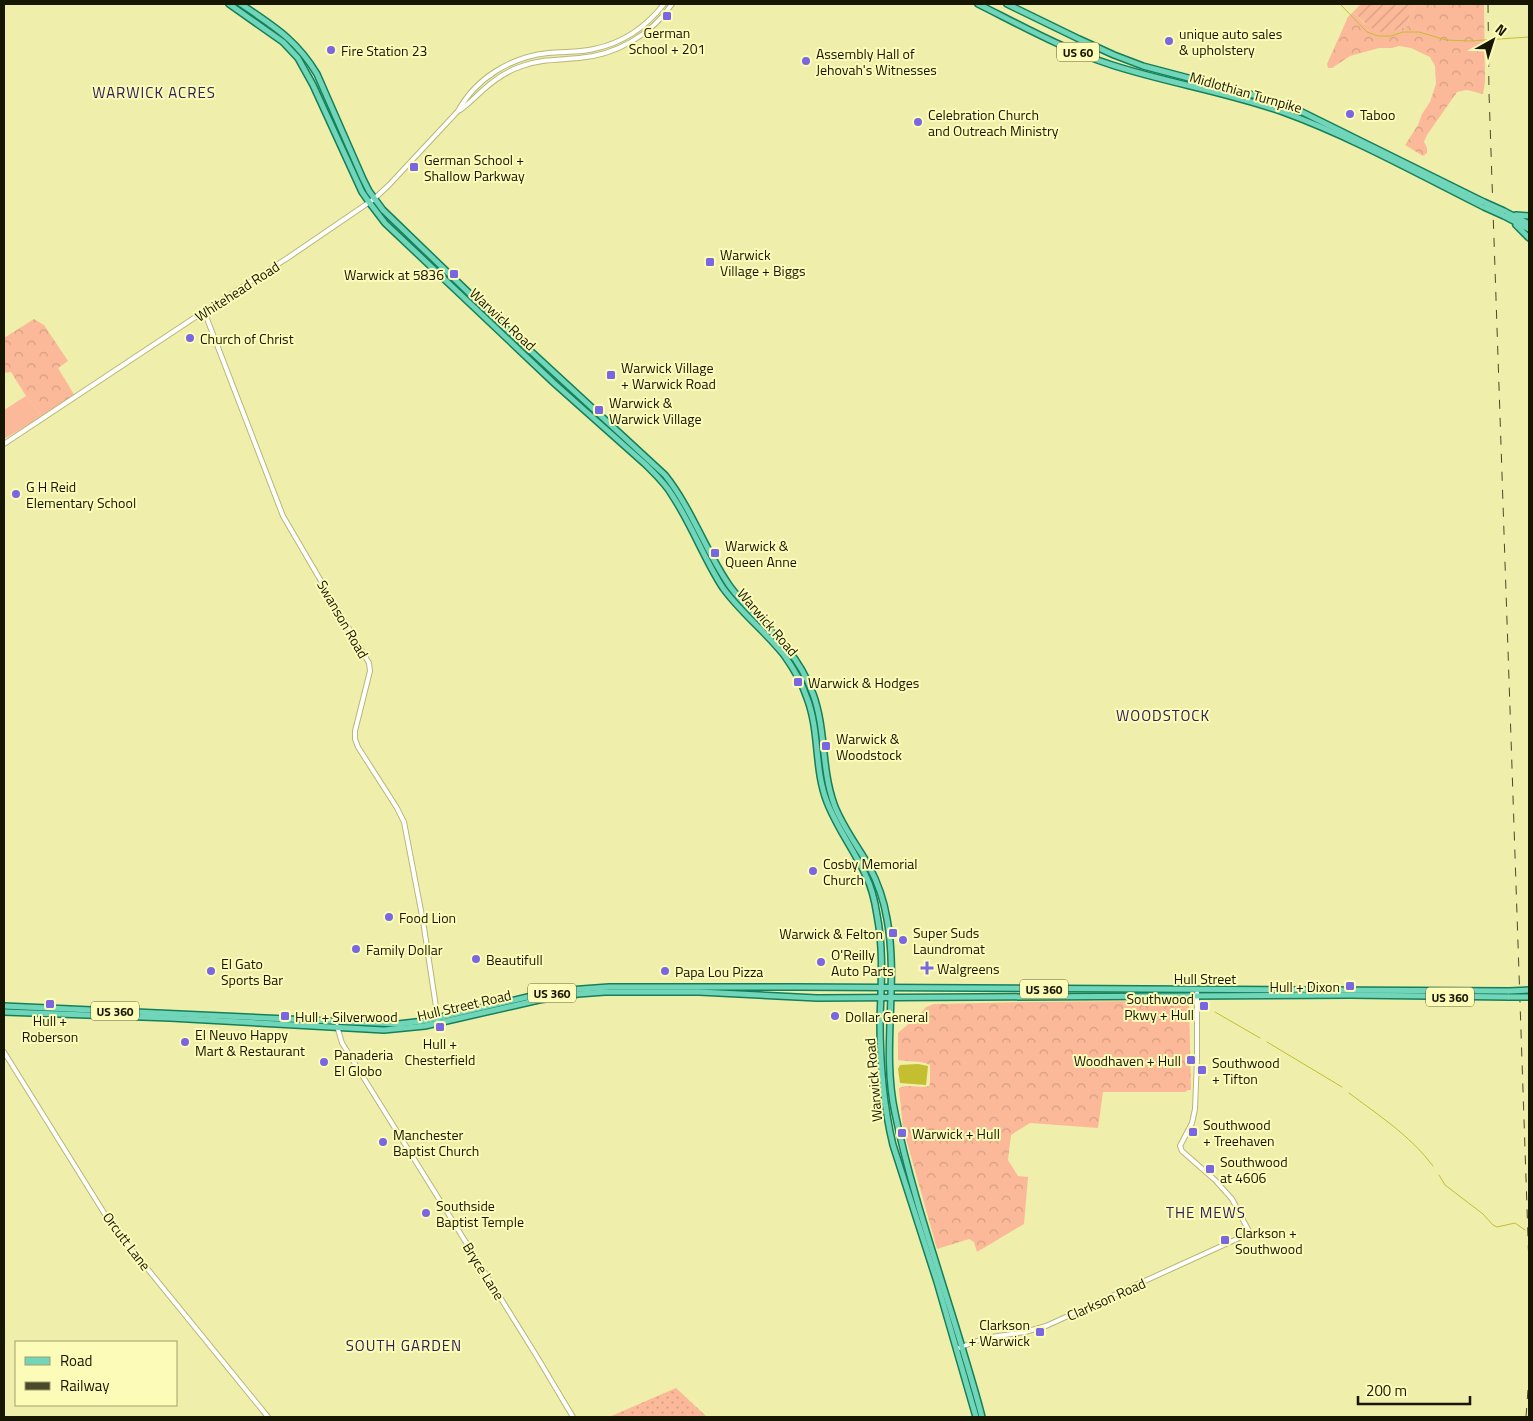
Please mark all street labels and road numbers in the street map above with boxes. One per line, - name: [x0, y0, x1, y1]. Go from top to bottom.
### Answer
- road number: US 60: [1057, 42, 1099, 62]
- street label: Midlothian Turnpike: [1187, 66, 1305, 118]
- street label: Whitehead Road: [190, 256, 284, 326]
- street label: Warwick Road: [465, 283, 541, 355]
- street label: Swanson Road: [312, 576, 374, 662]
- street label: Warwick Road: [733, 583, 803, 661]
- street label: Hull Street: [1174, 968, 1236, 989]
- road number: US 360: [1020, 980, 1068, 999]
- street label: Hull Street Road: [415, 984, 513, 1026]
- road number: US 360: [528, 984, 576, 1002]
- road number: US 360: [1426, 988, 1474, 1006]
- road number: US 360: [91, 1001, 139, 1020]
- street label: Warwick Road: [859, 1037, 887, 1123]
- street label: Orcutt Lane: [98, 1207, 156, 1275]
- street label: Bryce Lane: [458, 1238, 510, 1304]
- street label: Clarkson Road: [1063, 1272, 1149, 1326]

